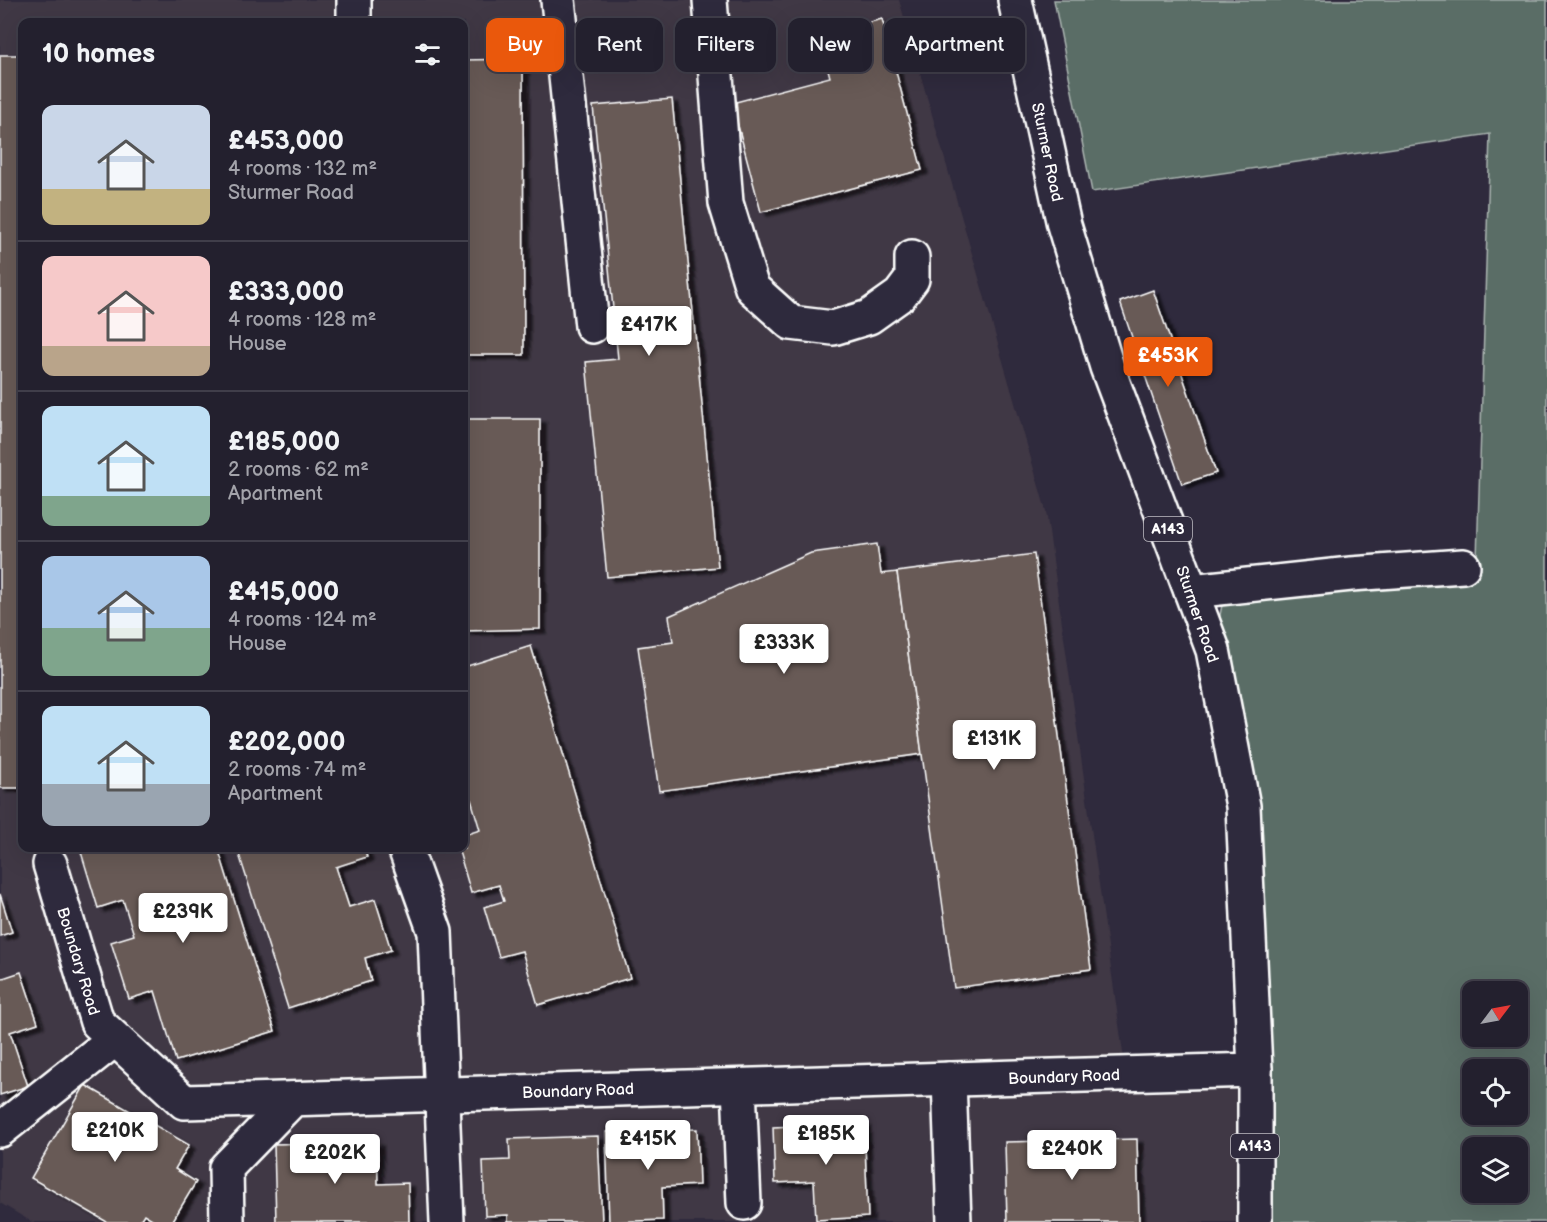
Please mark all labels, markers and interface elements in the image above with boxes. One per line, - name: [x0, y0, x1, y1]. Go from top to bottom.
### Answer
- chip: Buy: [486, 18, 564, 72]
- chip: Rent: [576, 18, 663, 72]
- chip: Filters: [675, 18, 776, 72]
- chip: New: [788, 18, 872, 72]
- chip: Apartment: [884, 18, 1025, 72]
- icon: filters: [411, 38, 444, 71]
- text: 10 homes: [42, 39, 155, 70]
- street label: Sturmer Road: [1027, 101, 1066, 204]
- text: £453,000: [228, 126, 344, 157]
- icon: home: [90, 129, 162, 201]
- text: 4 rooms · 132 m²: [228, 157, 377, 181]
- text: Sturmer Road: [228, 181, 354, 205]
- text: £333,000: [228, 277, 344, 308]
- icon: home: [90, 280, 162, 352]
- pin: £417K: [607, 306, 691, 357]
- text: 4 rooms · 128 m²: [228, 308, 376, 332]
- text: £417K: [621, 313, 677, 337]
- text: House: [228, 332, 287, 356]
- pin: £453K: [1126, 337, 1210, 388]
- text: £453K: [1137, 344, 1199, 368]
- text: £185,000: [228, 427, 340, 458]
- icon: home: [90, 430, 162, 502]
- text: 2 rooms · 62 m²: [228, 458, 369, 482]
- text: Apartment: [228, 482, 323, 506]
- road number: A143: [1144, 517, 1192, 541]
- street label: Sturmer Road: [1171, 564, 1222, 665]
- text: £415,000: [228, 577, 339, 608]
- icon: home: [90, 580, 162, 652]
- text: 4 rooms · 124 m²: [228, 608, 377, 632]
- pin: £333K: [742, 624, 826, 675]
- text: £333K: [753, 631, 815, 655]
- text: House: [228, 632, 287, 656]
- pin: £131K: [952, 720, 1036, 771]
- text: £202,000: [228, 727, 345, 758]
- text: £131K: [967, 727, 1021, 751]
- icon: home: [90, 730, 162, 802]
- text: 2 rooms · 74 m²: [228, 758, 366, 782]
- text: Apartment: [228, 782, 323, 806]
- pin: £239K: [141, 893, 225, 944]
- text: £239K: [153, 900, 213, 924]
- street label: Boundary Road: [52, 905, 103, 1018]
- north arrow: [1462, 981, 1528, 1047]
- map controls: [1462, 981, 1528, 1203]
- button: locate: [1462, 1059, 1528, 1125]
- street label: Boundary Road: [1008, 1066, 1120, 1089]
- street label: Boundary Road: [522, 1080, 634, 1103]
- pin: £210K: [73, 1112, 157, 1163]
- pin: £185K: [784, 1115, 868, 1166]
- text: £210K: [86, 1119, 144, 1143]
- pin: £415K: [606, 1120, 690, 1171]
- text: £185K: [797, 1122, 855, 1146]
- text: £415K: [619, 1127, 677, 1151]
- pin: £240K: [1030, 1130, 1114, 1181]
- pin: £202K: [293, 1134, 377, 1185]
- road number: A143: [1231, 1134, 1279, 1158]
- text: £240K: [1041, 1137, 1103, 1161]
- button: layers: [1462, 1137, 1528, 1203]
- text: £202K: [304, 1141, 366, 1165]

